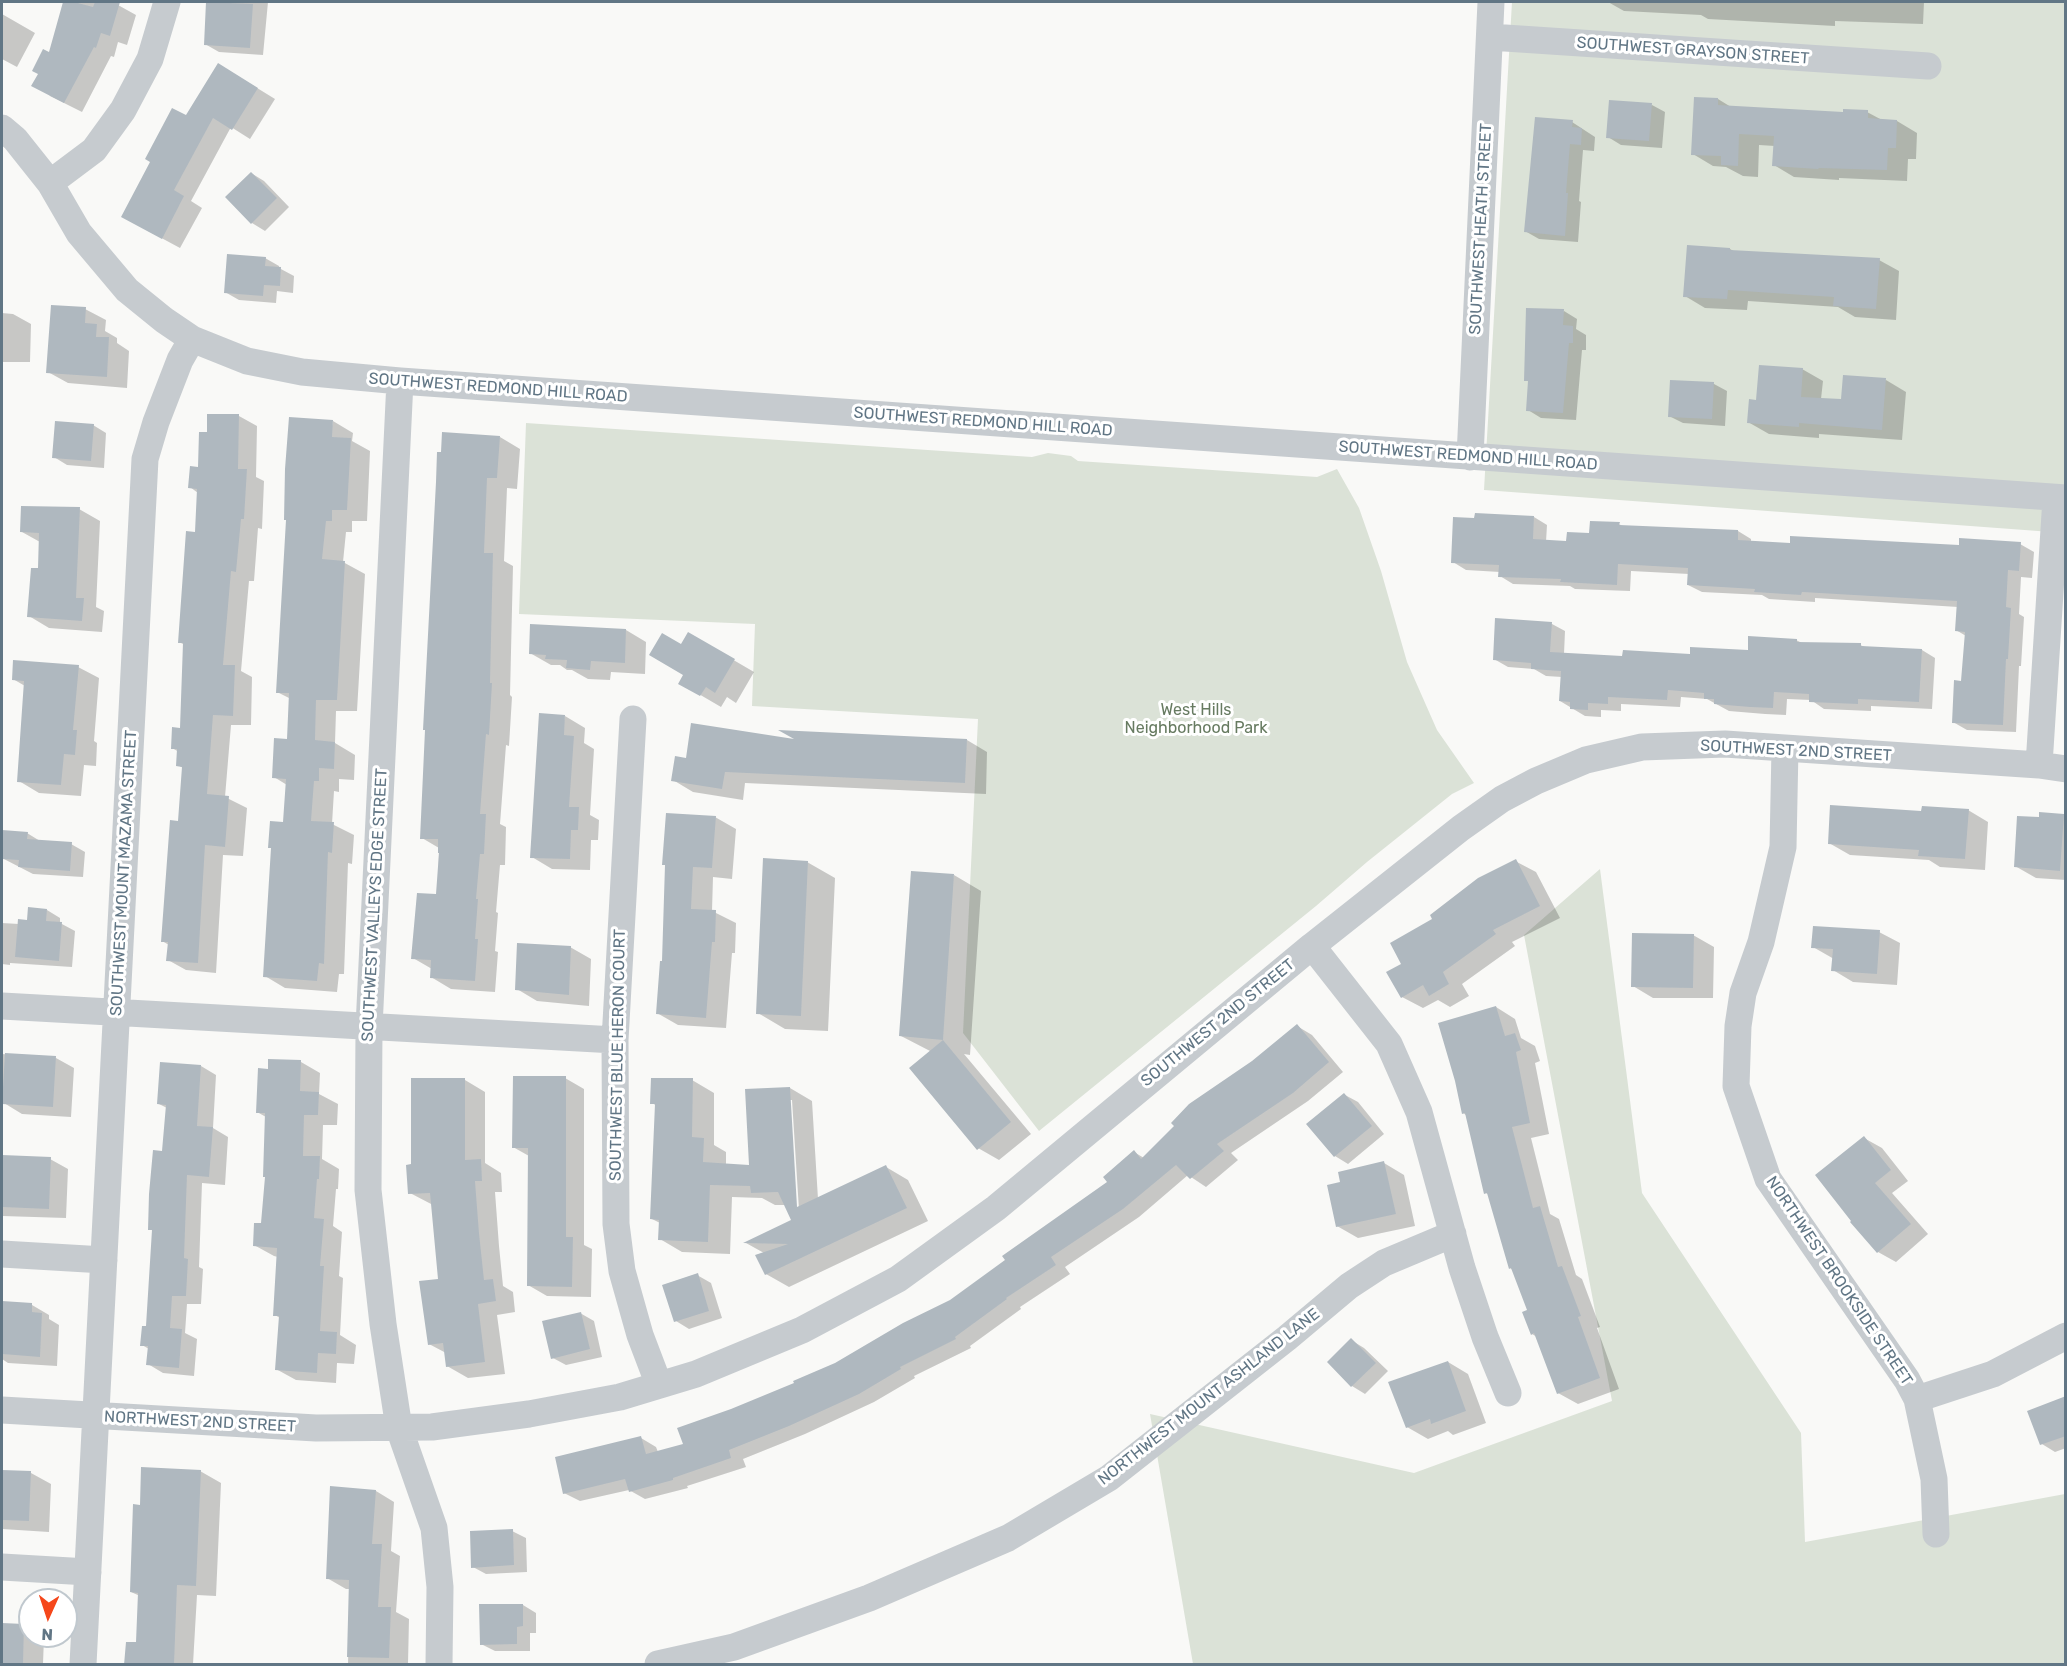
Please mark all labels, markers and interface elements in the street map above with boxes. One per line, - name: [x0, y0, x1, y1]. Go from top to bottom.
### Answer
- street label: SOUTHWEST GRAYSON STREET: [1576, 33, 1810, 69]
- street label: SOUTHWEST HEATH STREET: [1466, 123, 1496, 335]
- street label: SOUTHWEST REDMOND HILL ROAD: [368, 369, 628, 407]
- street label: SOUTHWEST REDMOND HILL ROAD: [853, 403, 1113, 441]
- street label: SOUTHWEST REDMOND HILL ROAD: [1338, 437, 1598, 475]
- park label: West Hills Neighborhood Park: [1125, 700, 1267, 738]
- street label: SOUTHWEST MOUNT MAZAMA STREET: [107, 729, 141, 1017]
- street label: SOUTHWEST 2ND STREET: [1700, 736, 1892, 766]
- street label: SOUTHWEST VALLEYS EDGE STREET: [358, 768, 392, 1042]
- street label: SOUTHWEST BLUE HERON COURT: [606, 929, 630, 1181]
- street label: SOUTHWEST 2ND STREET: [1137, 955, 1299, 1091]
- street label: NORTHWEST BROOKSIDE STREET: [1762, 1173, 1916, 1389]
- street label: NORTHWEST MOUNT ASHLAND LANE: [1094, 1305, 1324, 1489]
- street label: NORTHWEST 2ND STREET: [104, 1407, 296, 1437]
- north arrow: [18, 1588, 78, 1648]
- text: N: [41, 1625, 53, 1644]

